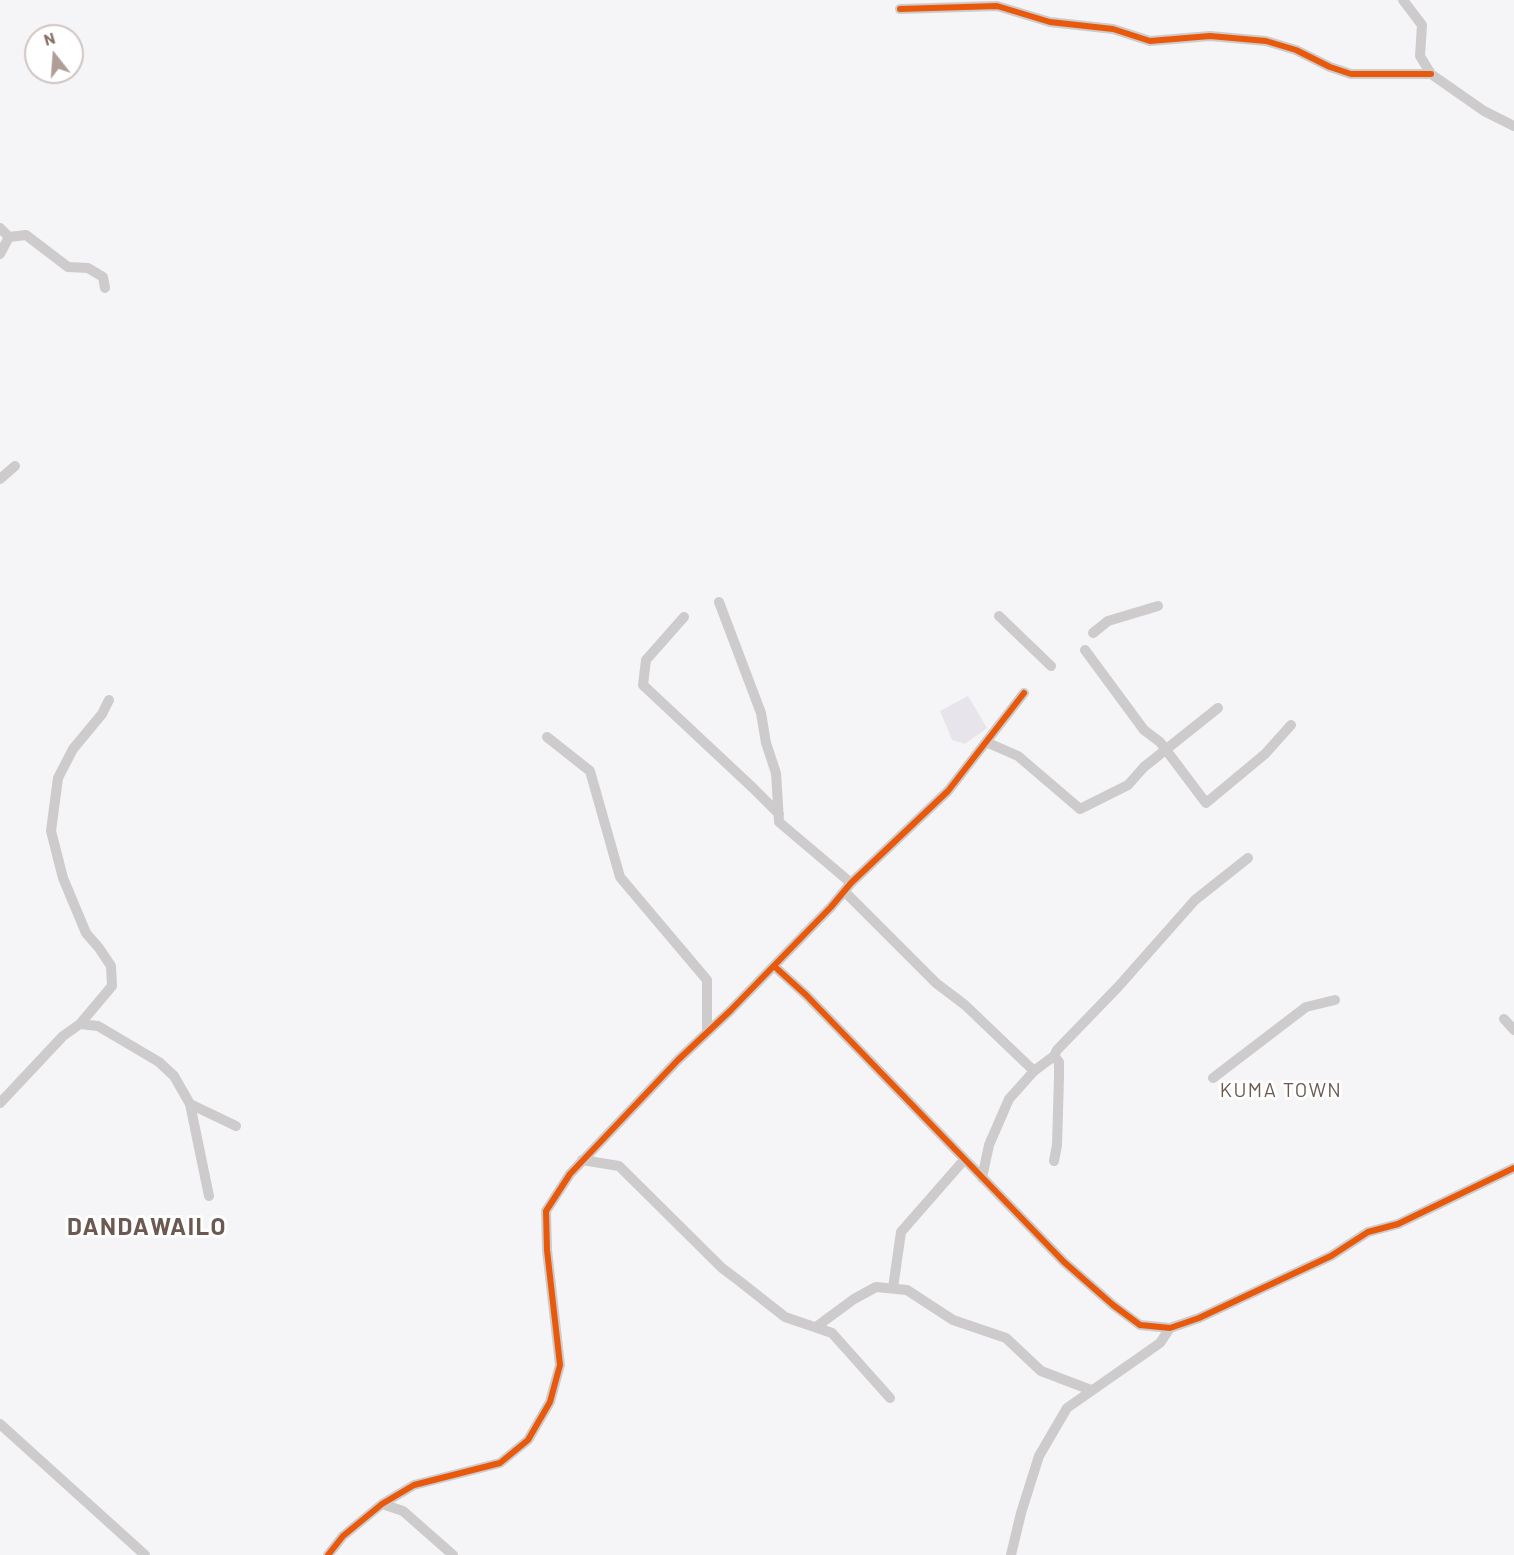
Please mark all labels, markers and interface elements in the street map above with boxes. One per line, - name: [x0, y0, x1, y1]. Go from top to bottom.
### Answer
- north arrow: [24, 24, 84, 84]
- text: N: [41, 28, 57, 49]
- district label: KUMA TOWN: [1220, 1078, 1342, 1102]
- district label: DANDAWAILO: [67, 1213, 227, 1241]

